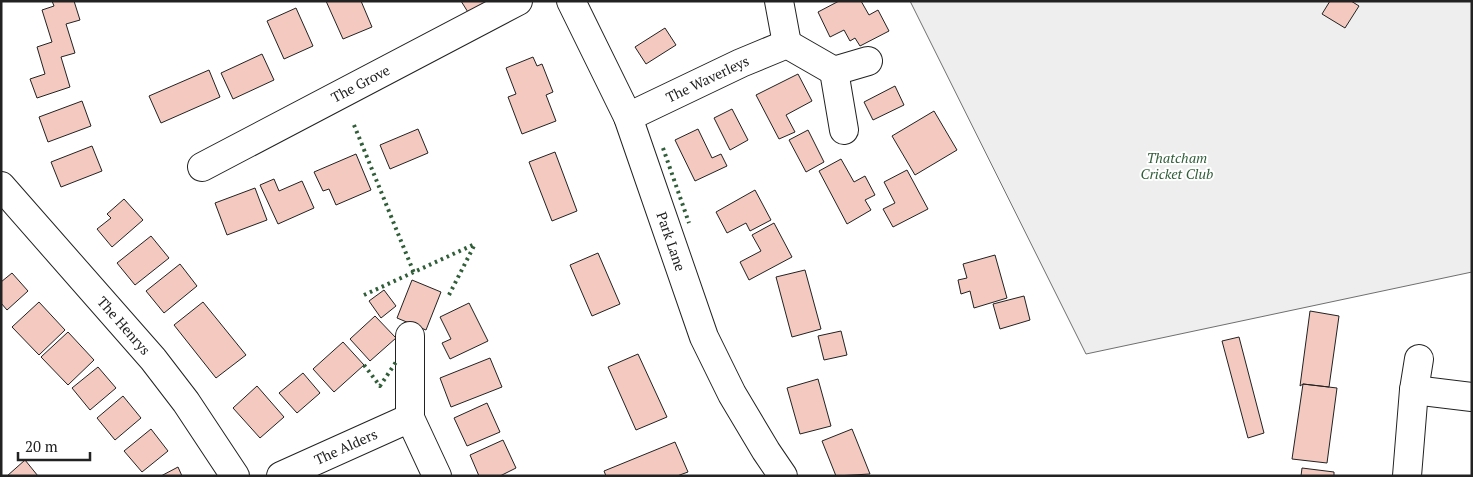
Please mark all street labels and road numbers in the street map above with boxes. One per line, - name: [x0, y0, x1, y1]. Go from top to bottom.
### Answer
- street label: The Waverleys: [662, 51, 752, 107]
- street label: The Grove: [328, 60, 393, 107]
- street label: Park Lane: [652, 209, 691, 274]
- street label: The Henrys: [93, 292, 155, 359]
- street label: The Alders: [311, 424, 380, 469]

